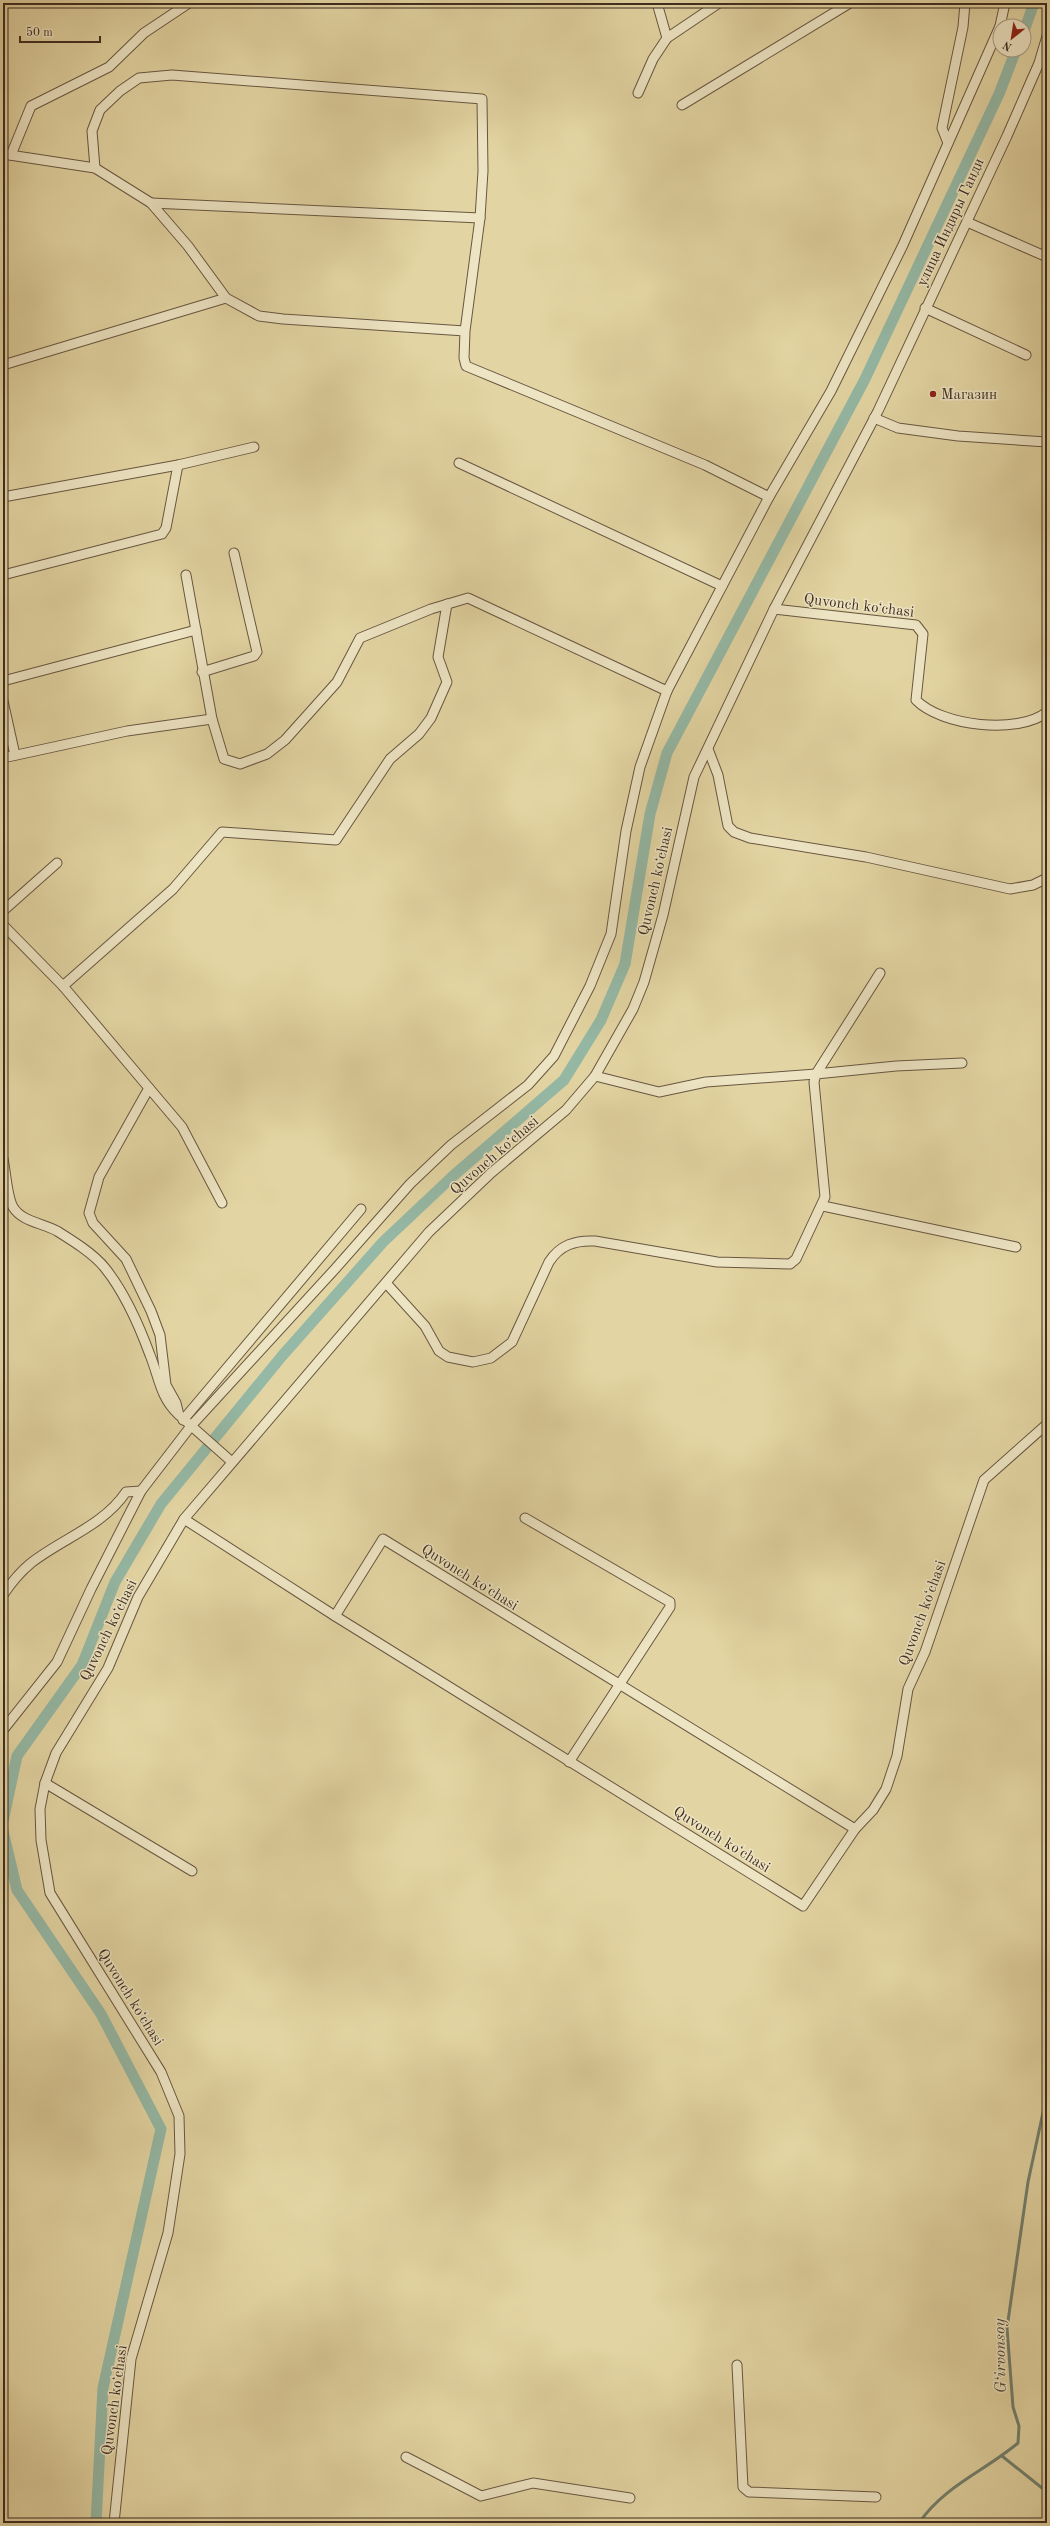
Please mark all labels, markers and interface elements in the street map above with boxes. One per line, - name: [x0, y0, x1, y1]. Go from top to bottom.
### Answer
- scale bar: [20, 18, 100, 44]
- north arrow: [992, 18, 1032, 58]
- text: 50 m: [26, 26, 53, 39]
- text: N: [1001, 38, 1014, 52]
- street label: улица Индиры Ганди: [915, 156, 988, 289]
- place label: Магазин: [941, 388, 997, 403]
- marker: Магазин: [928, 389, 938, 399]
- street label: Quvonch koʻchasi: [803, 592, 915, 621]
- street label: Quvonch koʻchasi: [637, 826, 676, 937]
- street label: Quvonch koʻchasi: [448, 1114, 542, 1198]
- street label: Quvonch koʻchasi: [418, 1542, 520, 1614]
- street label: Quvonch koʻchasi: [897, 1559, 949, 1668]
- street label: Quvonch koʻchasi: [78, 1577, 140, 1684]
- street label: Quvonch koʻchasi: [670, 1804, 772, 1876]
- street label: Quvonch koʻchasi: [94, 1947, 166, 2049]
- water label: G‘irvonsoy: [992, 2318, 1010, 2394]
- street label: Quvonch koʻchasi: [100, 2344, 131, 2456]

